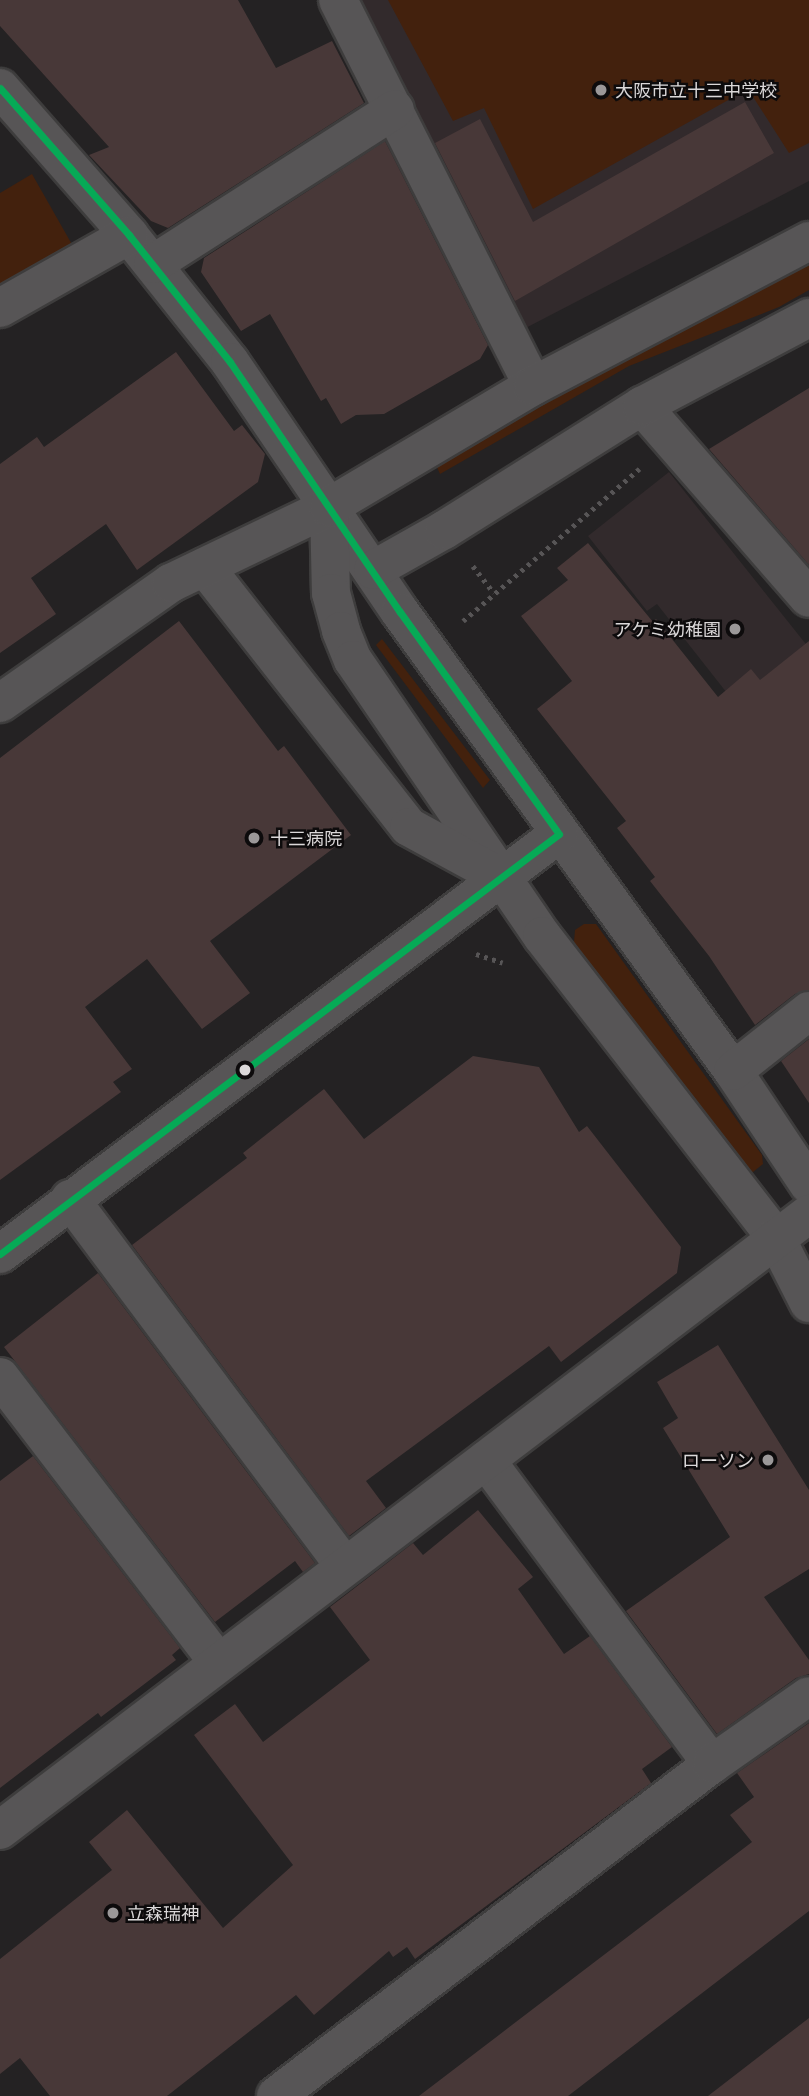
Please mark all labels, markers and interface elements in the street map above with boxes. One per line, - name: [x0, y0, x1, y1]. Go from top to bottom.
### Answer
- place label: 大阪市立十三中学校: [615, 79, 777, 101]
- marker: 大阪市立十三中学校: [593, 82, 609, 98]
- place label: アケミ幼稚園: [613, 618, 721, 640]
- marker: アケミ幼稚園: [727, 621, 743, 637]
- place label: 十三病院: [270, 827, 342, 849]
- marker: 十三病院: [244, 828, 264, 848]
- unlabelled marker: [238, 1063, 252, 1077]
- place label: ローソン: [682, 1449, 754, 1471]
- marker: ローソン: [760, 1452, 776, 1468]
- place label: 立森瑞神: [127, 1902, 199, 1924]
- marker: 立森瑞神: [105, 1905, 121, 1921]

